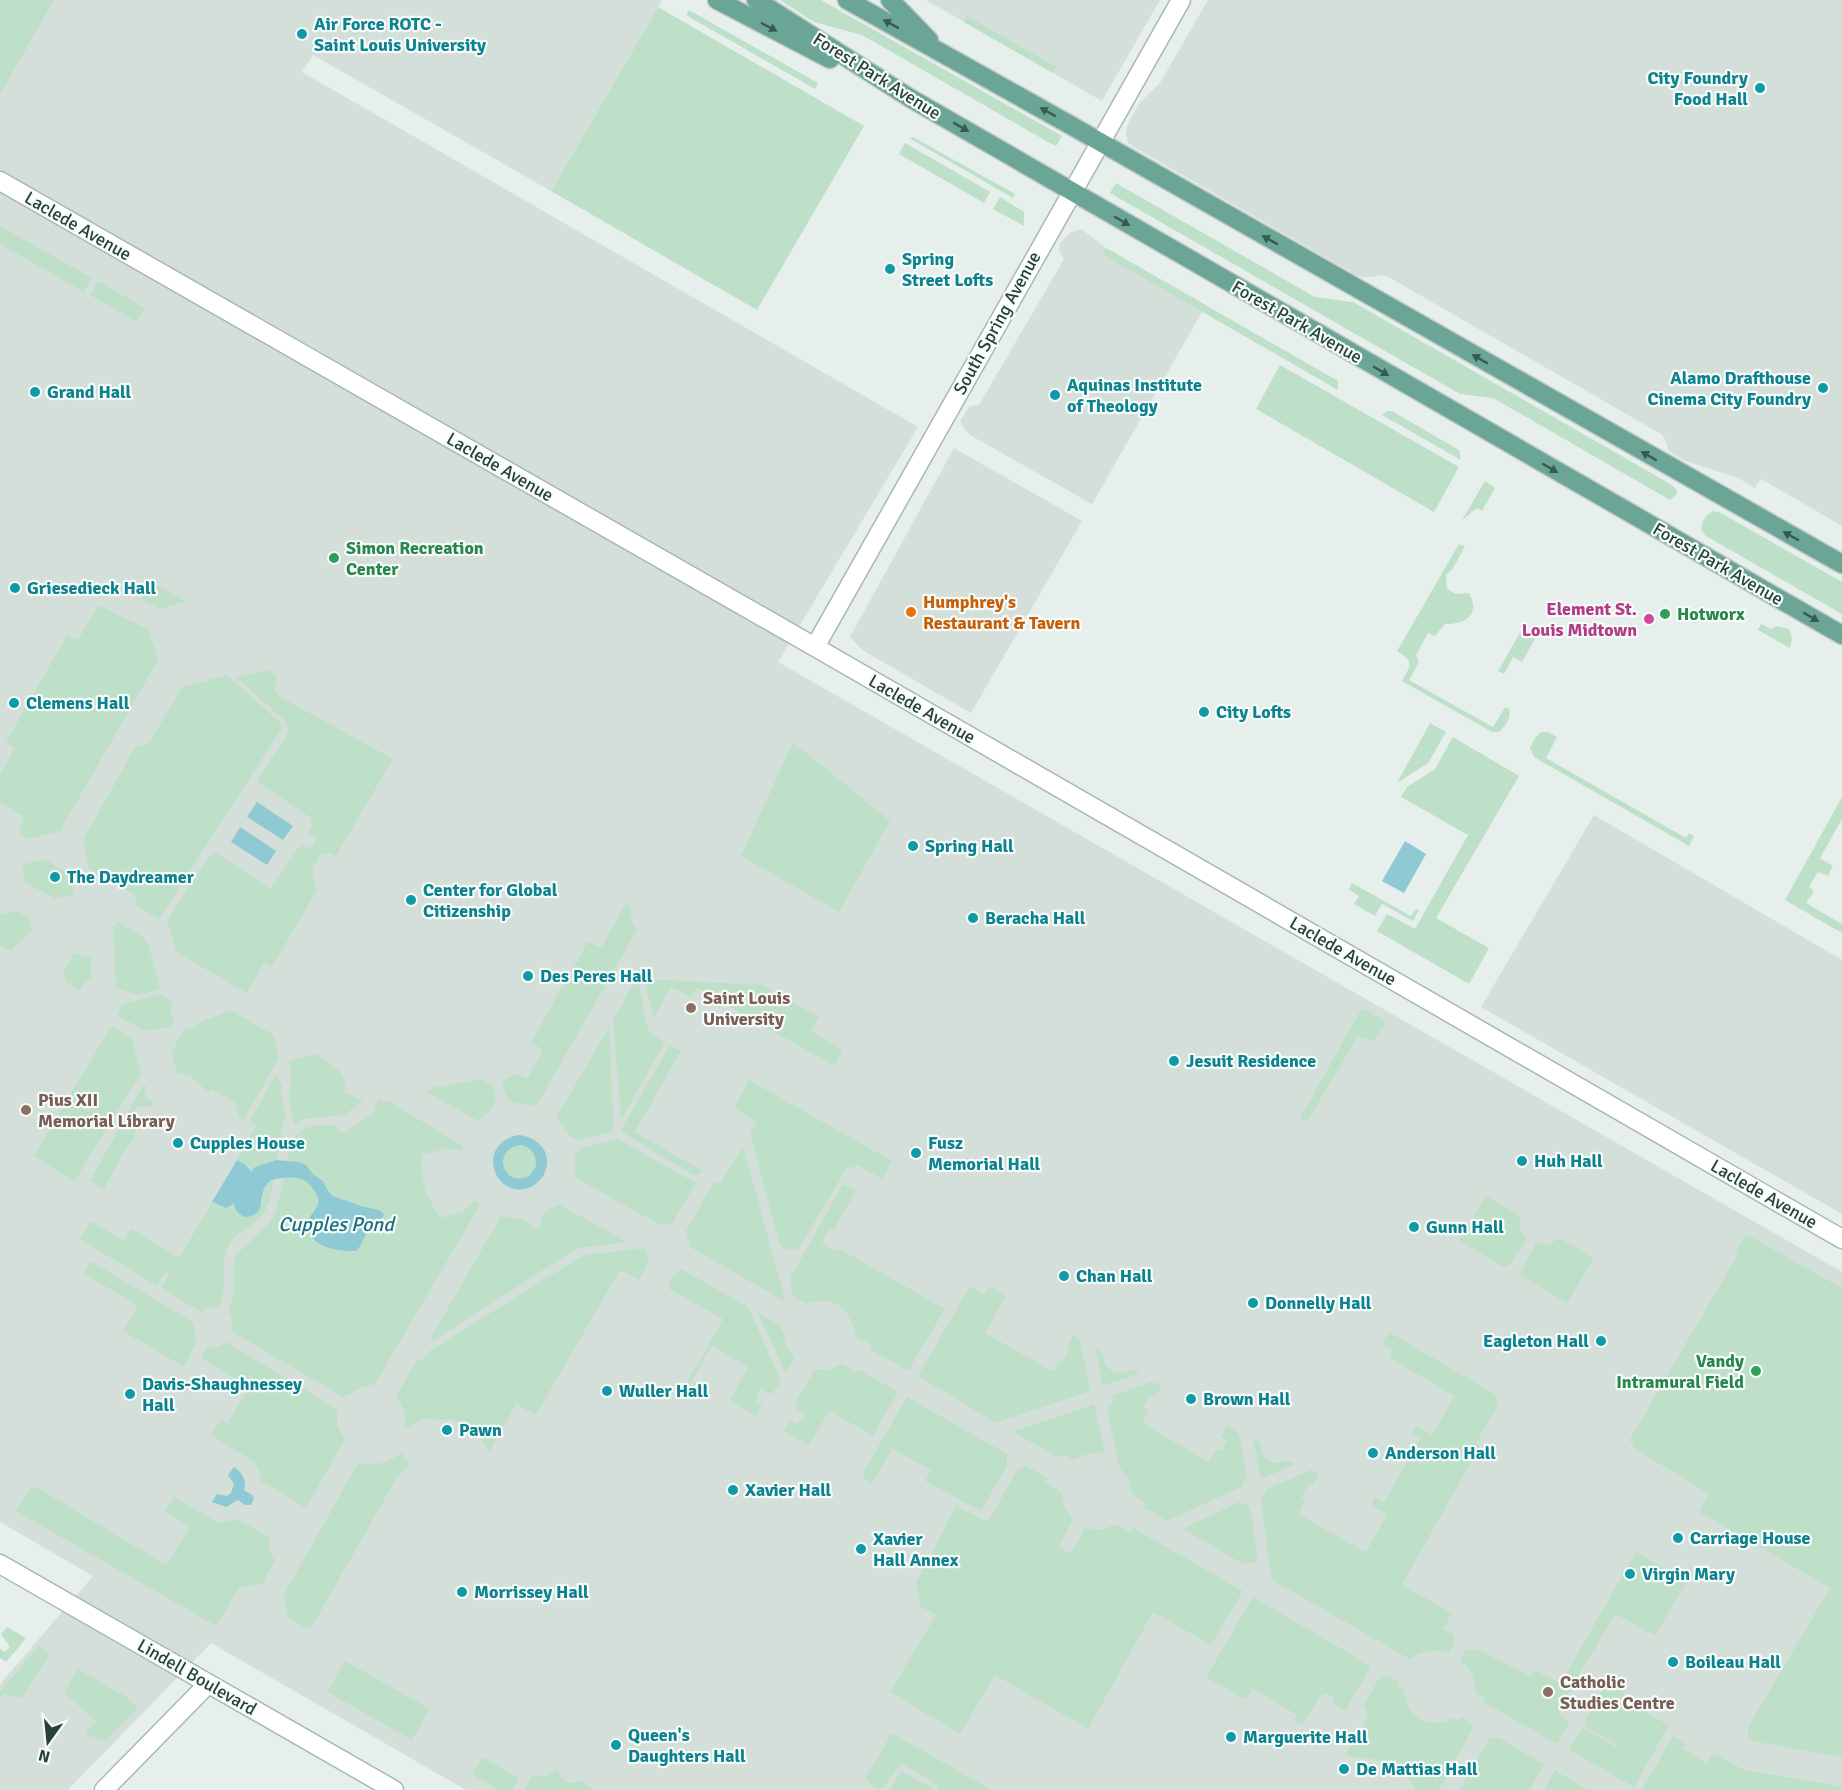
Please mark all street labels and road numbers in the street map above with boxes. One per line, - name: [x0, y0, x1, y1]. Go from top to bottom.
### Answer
- street label: Forest Park Avenue: [809, 28, 945, 124]
- street label: Laclede Avenue: [21, 187, 135, 265]
- street label: South Spring Avenue: [949, 248, 1045, 398]
- street label: Forest Park Avenue: [1228, 276, 1366, 368]
- street label: Laclede Avenue: [443, 428, 557, 506]
- street label: Forest Park Avenue: [1649, 518, 1787, 610]
- street label: Laclede Avenue: [865, 670, 979, 748]
- street label: Laclede Avenue: [1286, 912, 1400, 990]
- street label: Laclede Avenue: [1707, 1155, 1821, 1233]
- street label: Lindell Boulevard: [134, 1634, 260, 1720]

